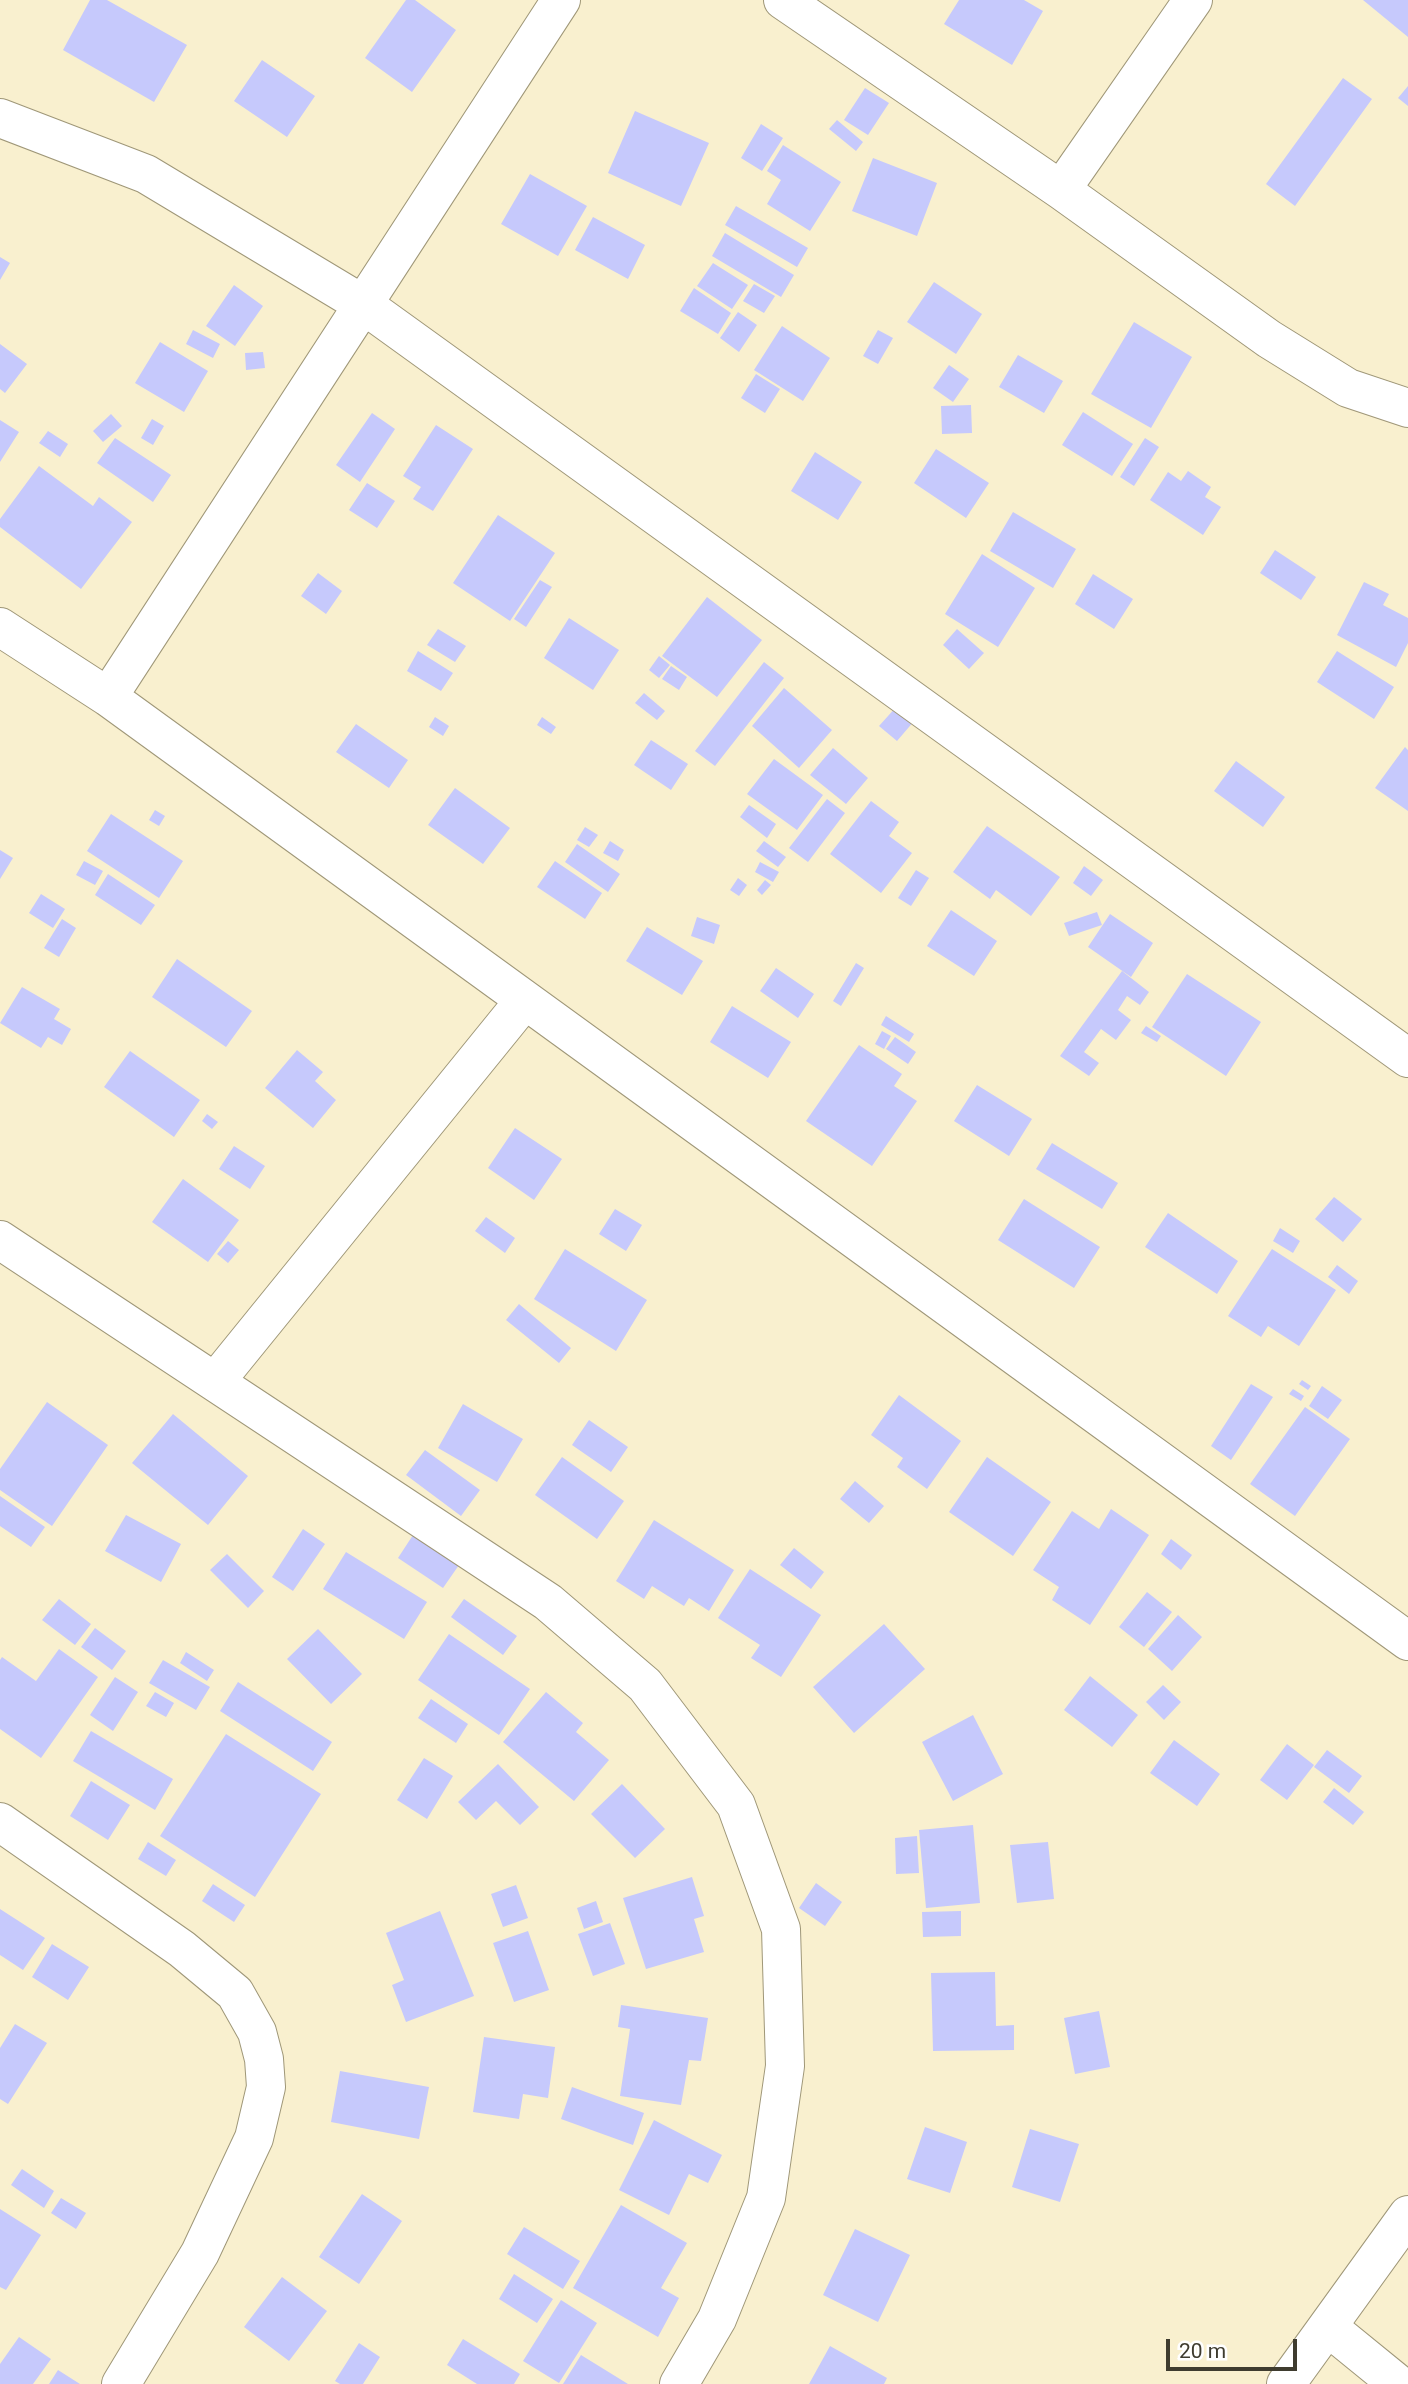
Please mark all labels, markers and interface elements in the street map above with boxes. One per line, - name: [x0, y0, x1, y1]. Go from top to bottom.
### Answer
- scale bar: [1170, 2324, 1301, 2368]
- text: 20 m: [1179, 2339, 1226, 2363]

